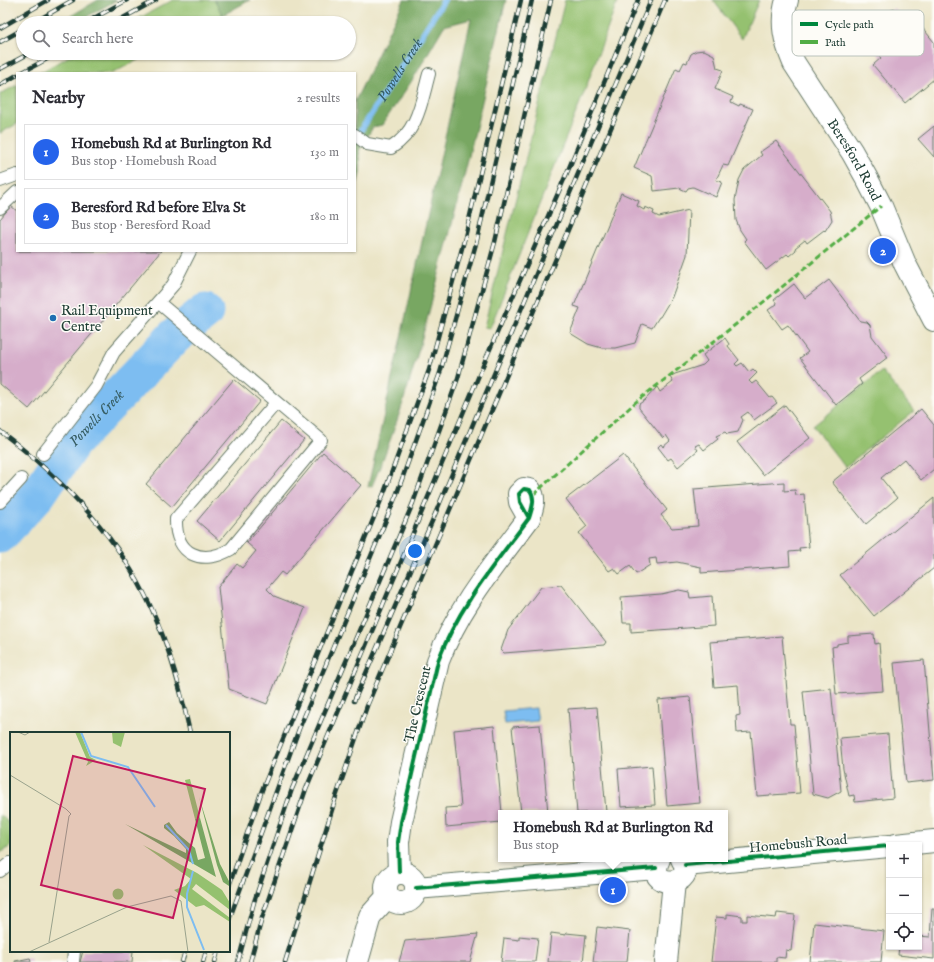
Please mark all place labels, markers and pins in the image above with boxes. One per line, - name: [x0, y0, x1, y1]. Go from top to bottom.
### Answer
- pin: 2: [870, 236, 896, 266]
- place label: Rail Equipment Centre: [61, 302, 153, 336]
- marker: Rail Equipment Centre: [48, 313, 58, 323]
- pin: 1: [600, 875, 626, 905]

